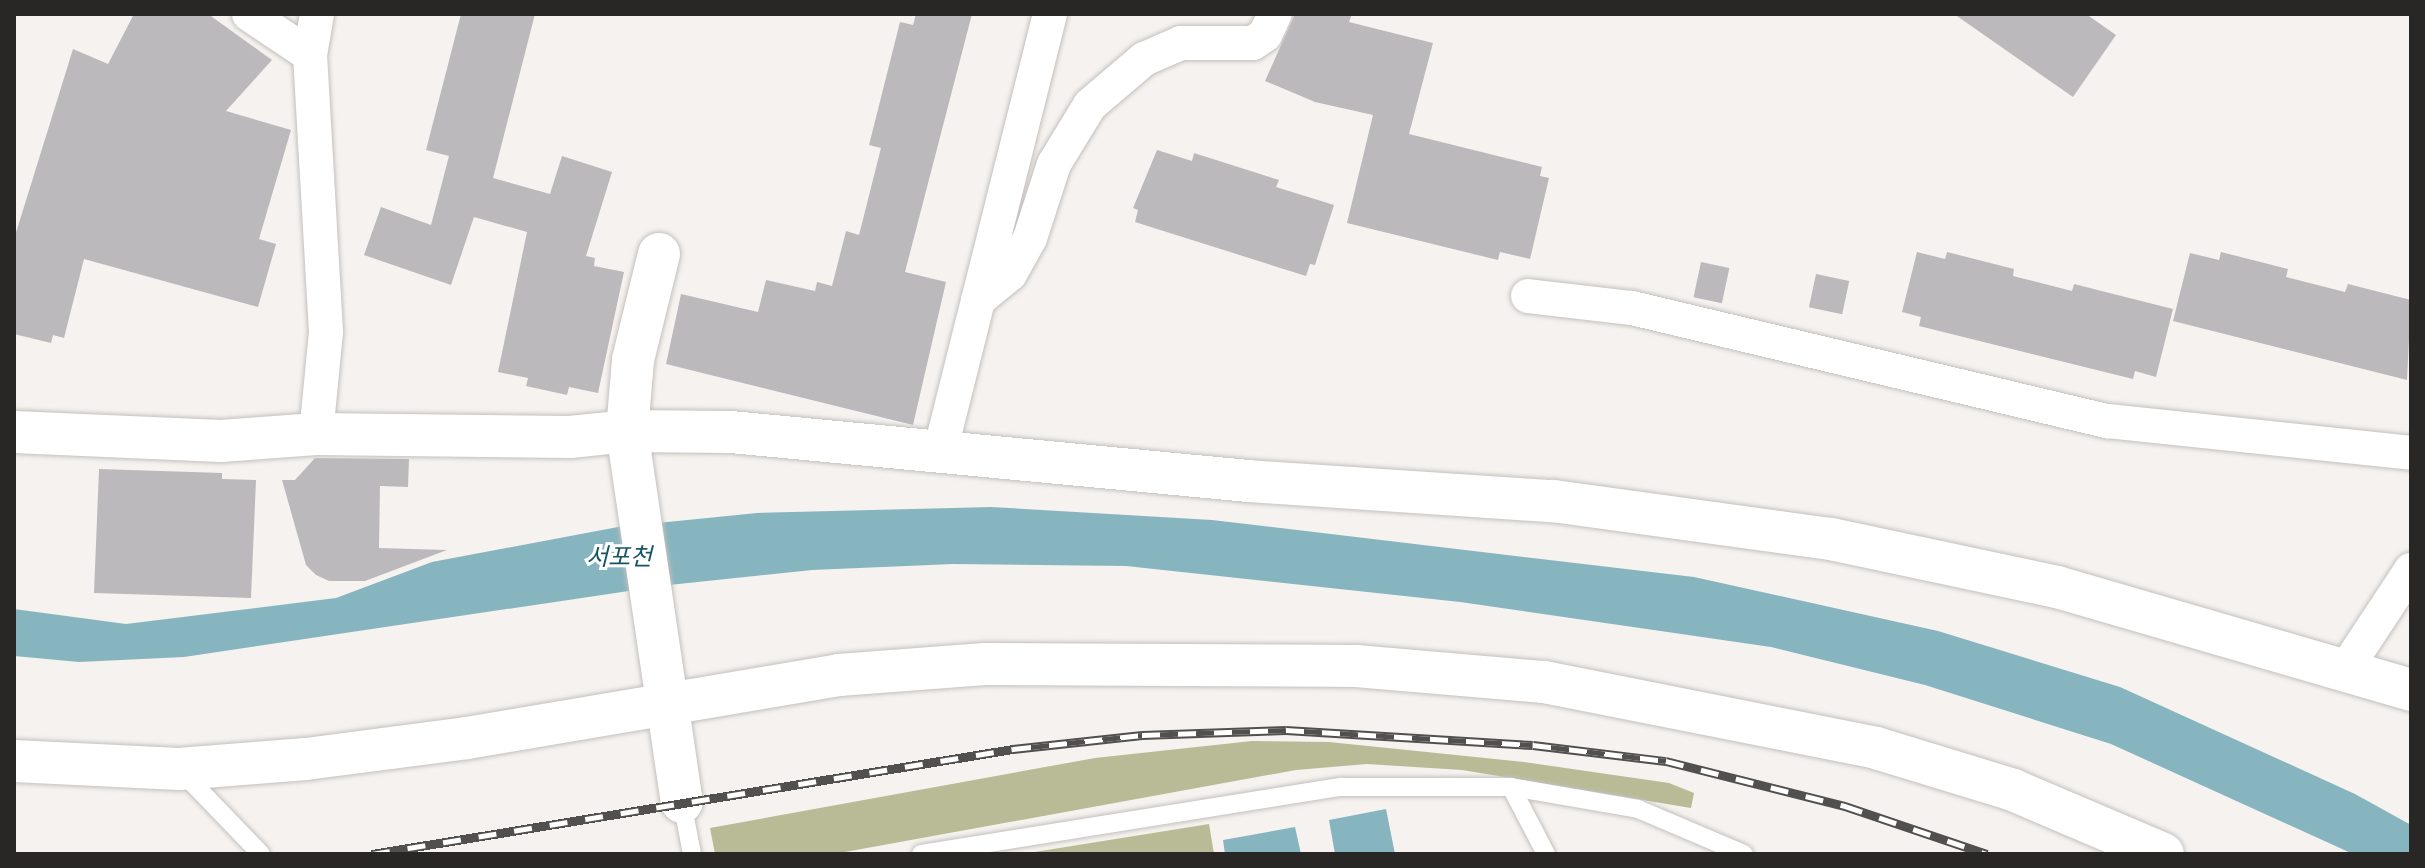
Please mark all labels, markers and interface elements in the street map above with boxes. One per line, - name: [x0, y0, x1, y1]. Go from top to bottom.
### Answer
- water label: 서포천: [586, 546, 652, 574]

